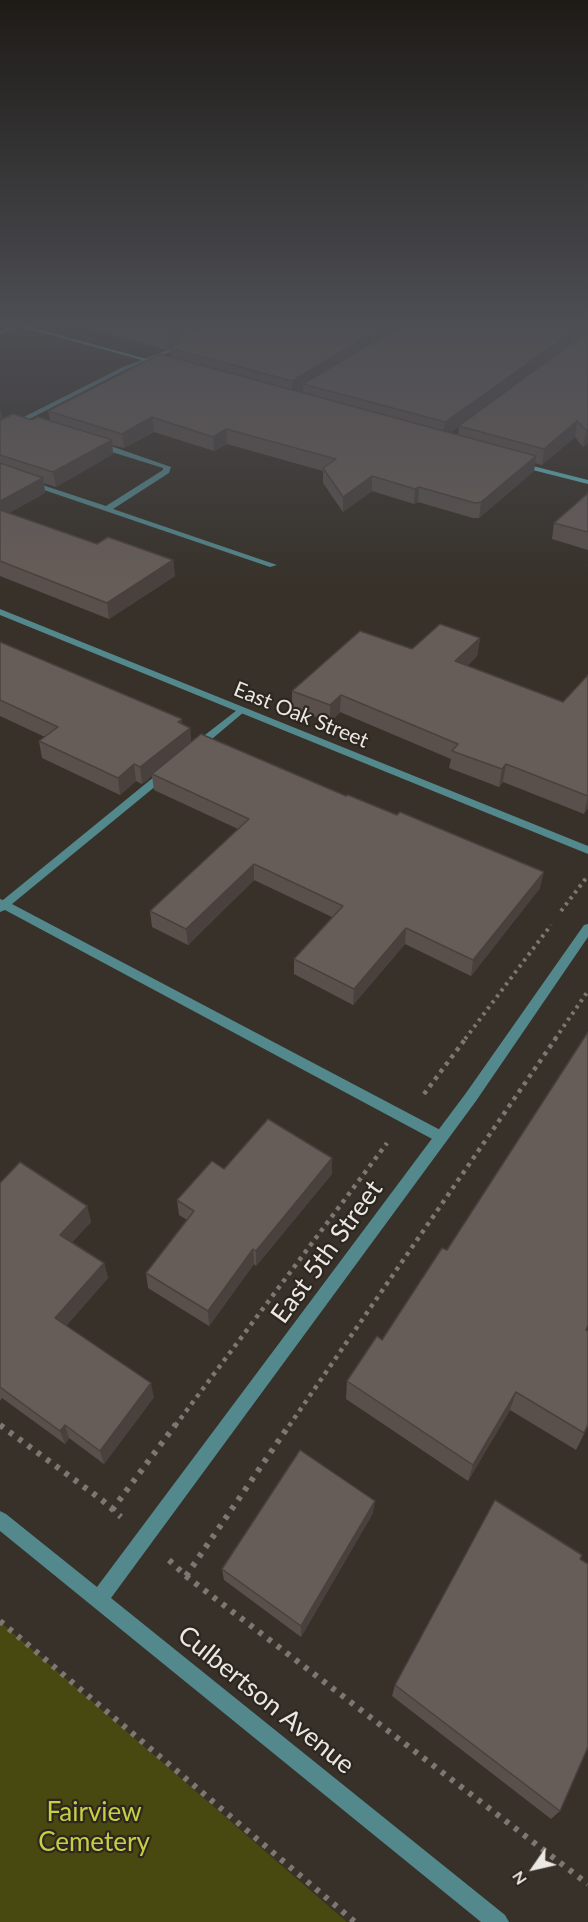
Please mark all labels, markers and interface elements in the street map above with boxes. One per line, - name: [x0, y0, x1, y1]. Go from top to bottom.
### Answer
- street label: East Oak Street: [230, 677, 372, 753]
- street label: East 5th Street: [265, 1174, 389, 1330]
- street label: Culbertson Avenue: [171, 1619, 361, 1781]
- park label: Fairview Cemetery: [38, 1797, 150, 1858]
- north arrow: [504, 1838, 564, 1898]
- text: N: [507, 1868, 530, 1889]

